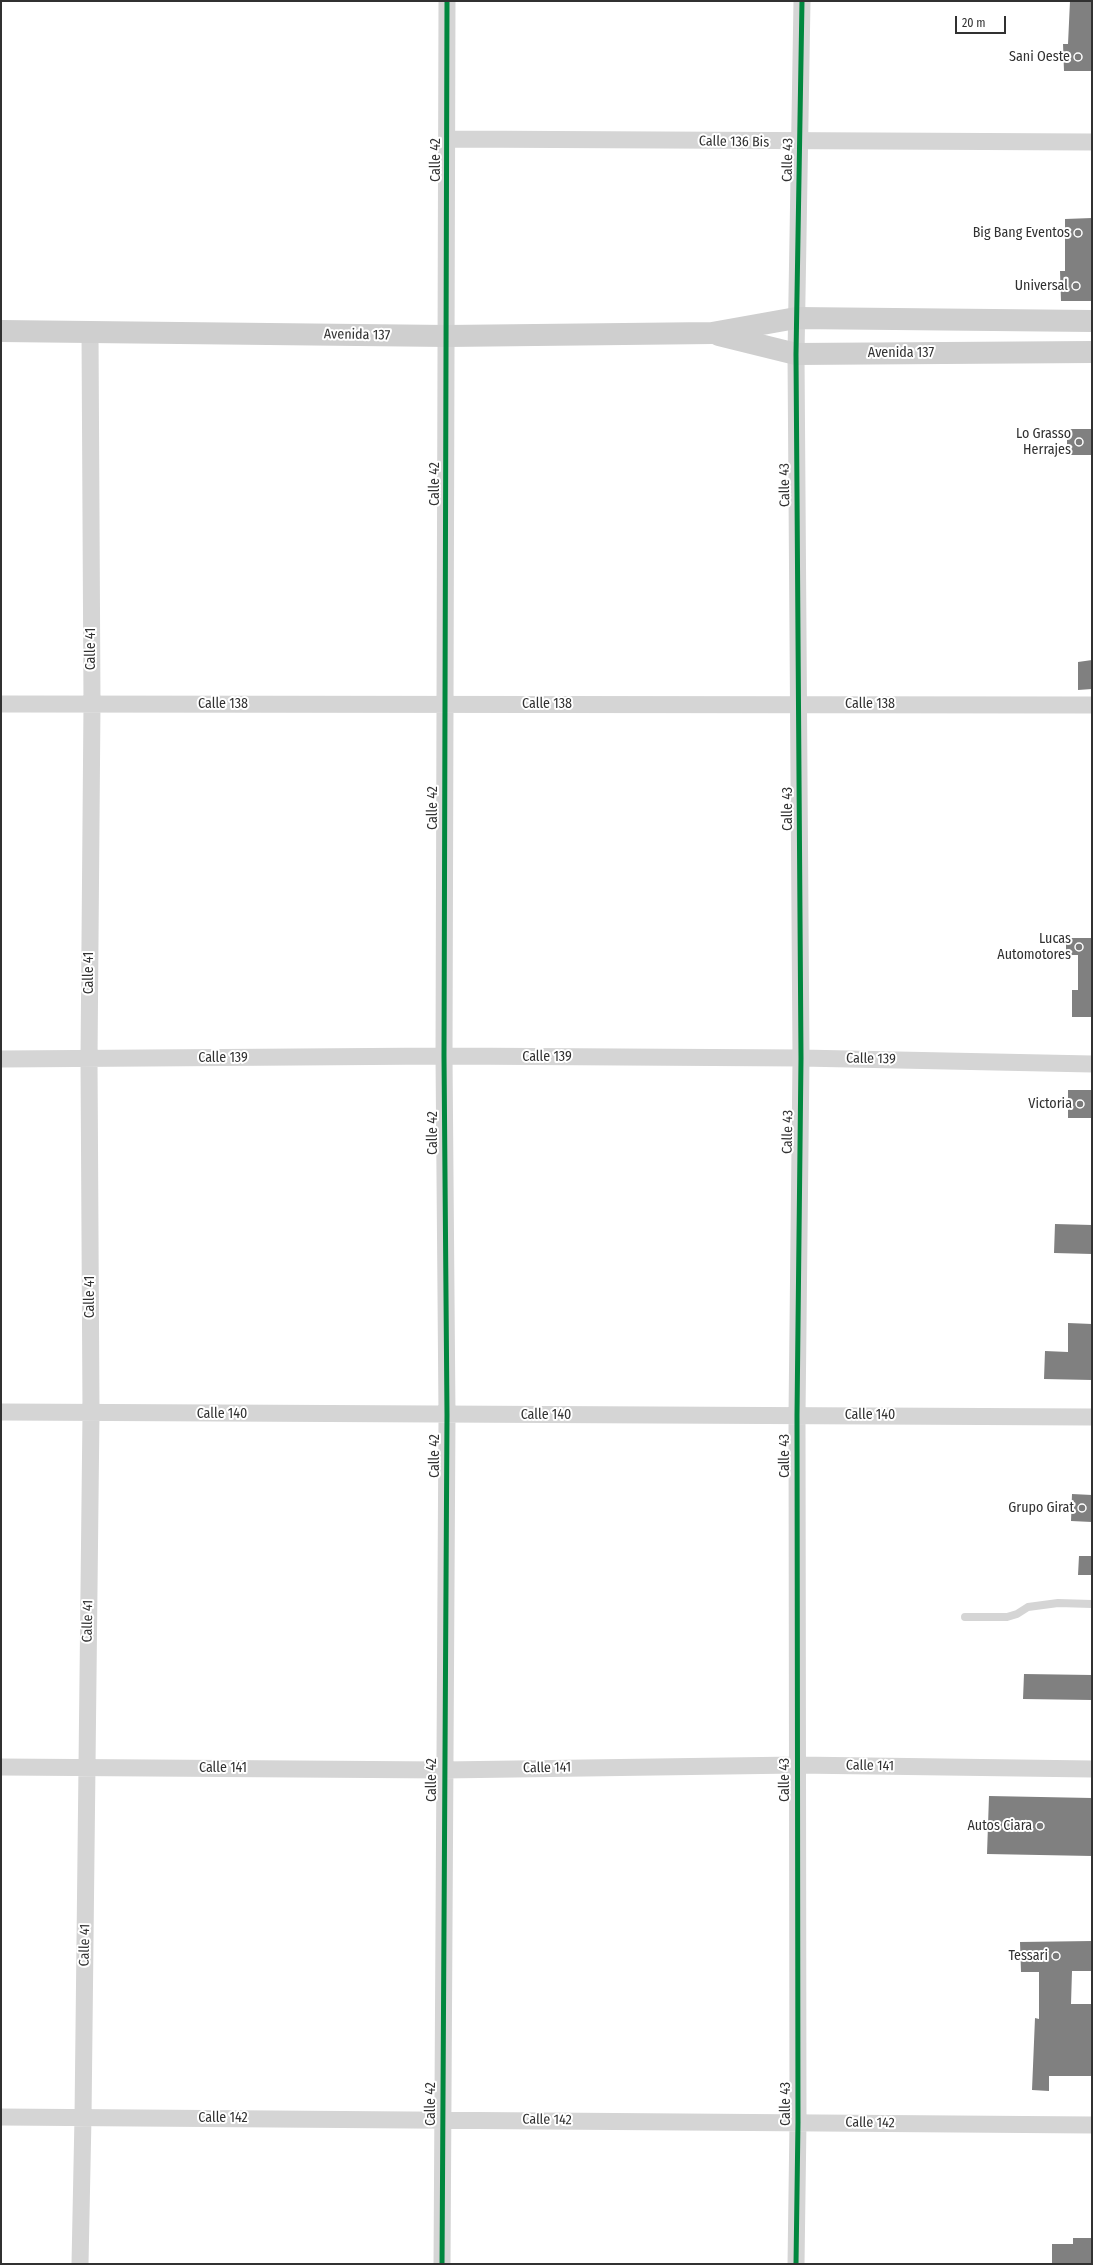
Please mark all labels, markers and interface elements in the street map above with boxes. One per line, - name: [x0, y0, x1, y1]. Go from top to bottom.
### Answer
- scale bar: [957, 8, 1008, 34]
- text: 20 m: [962, 16, 986, 30]
- place label: Sani Oeste: [1009, 49, 1070, 65]
- marker: Sani Oeste: [1073, 52, 1083, 62]
- street label: Calle 136 Bis: [699, 133, 769, 151]
- street label: Calle 42: [428, 138, 444, 182]
- street label: Calle 43: [779, 138, 797, 182]
- place label: Big Bang Eventos: [973, 225, 1070, 241]
- marker: Big Bang Eventos: [1073, 228, 1083, 238]
- place label: Universal: [1015, 278, 1068, 294]
- marker: Universal: [1071, 281, 1081, 291]
- street label: Avenida 137: [324, 326, 390, 344]
- street label: Avenida 137: [868, 345, 934, 361]
- place label: Lo Grasso Herrajes: [1016, 426, 1071, 458]
- marker: Lo Grasso Herrajes: [1074, 437, 1084, 447]
- street label: Calle 42: [427, 462, 443, 506]
- street label: Calle 43: [776, 463, 794, 507]
- street label: Calle 41: [83, 628, 99, 670]
- street label: Calle 138: [198, 696, 248, 712]
- street label: Calle 138: [522, 696, 572, 712]
- street label: Calle 138: [845, 696, 895, 712]
- street label: Calle 42: [425, 786, 441, 830]
- street label: Calle 43: [780, 787, 796, 831]
- place label: Lucas Automotores: [997, 931, 1071, 964]
- marker: Lucas Automotores: [1074, 942, 1084, 952]
- street label: Calle 41: [81, 952, 97, 994]
- street label: Calle 139: [522, 1049, 572, 1065]
- street label: Calle 139: [198, 1050, 248, 1066]
- street label: Calle 139: [846, 1050, 896, 1068]
- place label: Victoria: [1028, 1096, 1072, 1112]
- marker: Victoria: [1075, 1099, 1085, 1109]
- street label: Calle 43: [779, 1110, 797, 1154]
- street label: Calle 42: [425, 1111, 441, 1155]
- street label: Calle 41: [82, 1276, 98, 1318]
- street label: Calle 140: [197, 1406, 247, 1422]
- street label: Calle 140: [521, 1407, 571, 1423]
- street label: Calle 140: [845, 1407, 895, 1423]
- street label: Calle 42: [427, 1434, 443, 1478]
- street label: Calle 43: [777, 1434, 793, 1478]
- place label: Grupo Girat: [1008, 1500, 1074, 1516]
- marker: Grupo Girat: [1077, 1503, 1087, 1513]
- street label: Calle 41: [79, 1600, 97, 1642]
- street label: Calle 141: [846, 1757, 894, 1775]
- street label: Calle 42: [424, 1758, 440, 1802]
- street label: Calle 43: [777, 1758, 793, 1802]
- street label: Calle 141: [523, 1759, 571, 1777]
- street label: Calle 141: [199, 1760, 247, 1776]
- place label: Autos Ciara: [968, 1818, 1032, 1834]
- marker: Autos Ciara: [1035, 1821, 1045, 1831]
- street label: Calle 41: [76, 1924, 94, 1966]
- place label: Tessari: [1008, 1948, 1048, 1964]
- marker: Tessari: [1051, 1951, 1061, 1961]
- street label: Calle 42: [423, 2082, 439, 2126]
- street label: Calle 43: [778, 2082, 794, 2126]
- street label: Calle 142: [198, 2110, 248, 2126]
- street label: Calle 142: [522, 2111, 572, 2129]
- street label: Calle 142: [845, 2114, 895, 2132]

